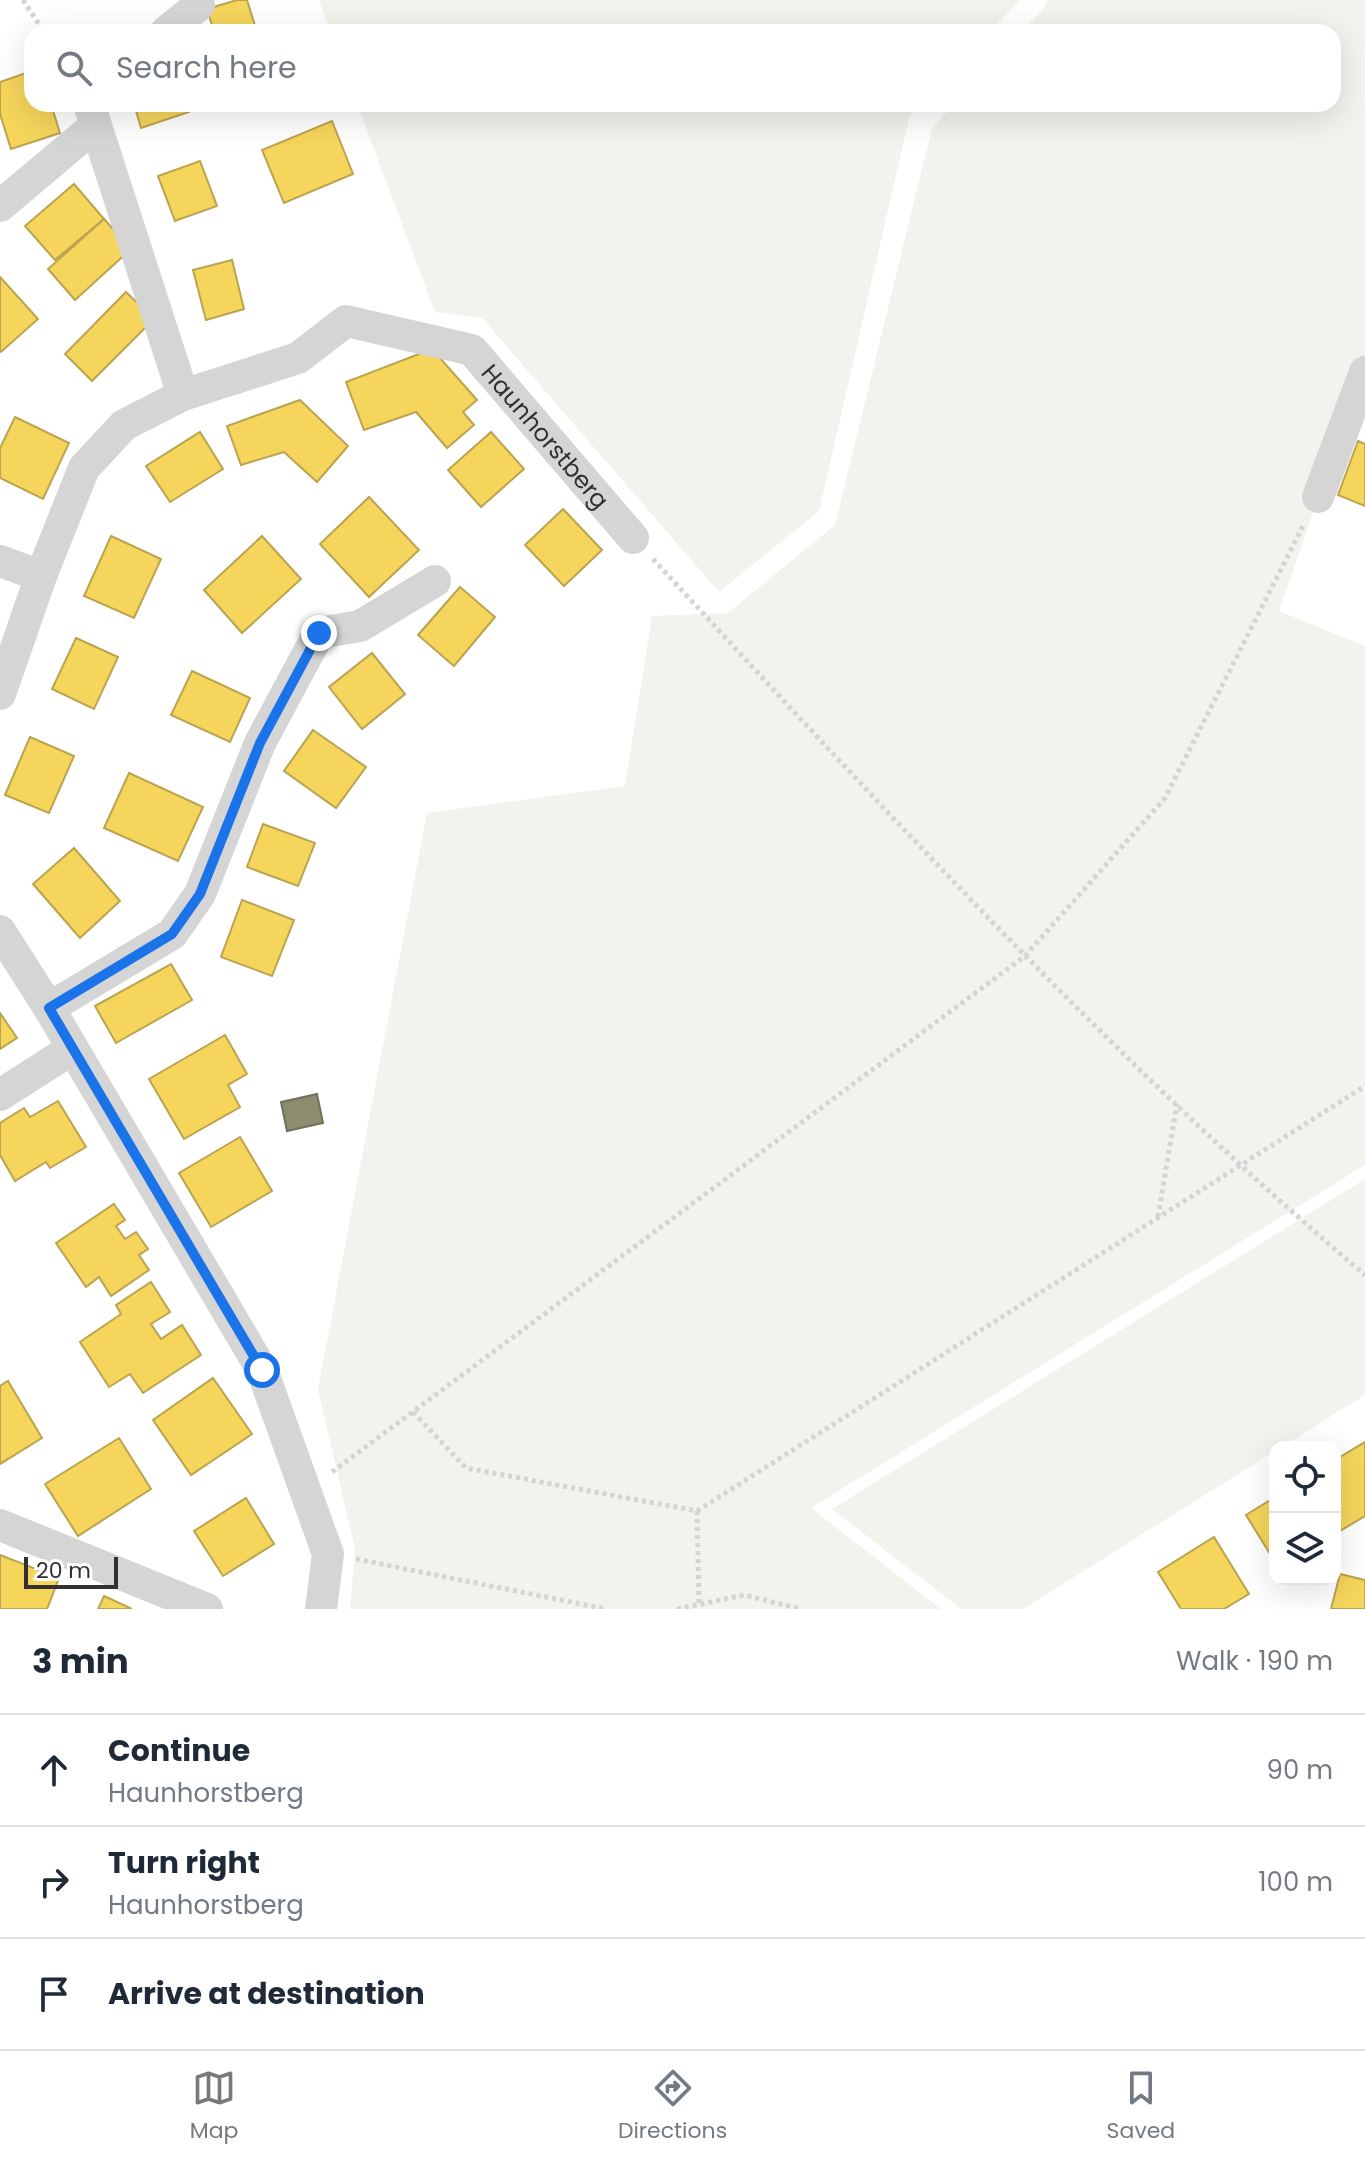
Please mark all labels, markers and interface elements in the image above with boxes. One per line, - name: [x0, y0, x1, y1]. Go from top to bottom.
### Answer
- search box: [24, 24, 1341, 112]
- icon: search: [52, 46, 96, 90]
- text: Search here: [116, 46, 297, 89]
- street label: Haunhorstberg: [474, 357, 617, 515]
- route end: [301, 615, 337, 651]
- route start: [244, 1352, 280, 1388]
- map controls: [1269, 1441, 1341, 1585]
- button: locate: [1269, 1441, 1341, 1513]
- button: layers: [1269, 1513, 1341, 1585]
- scale bar: [24, 1553, 118, 1589]
- text: 20 m: [36, 1555, 91, 1586]
- text: 3 min: [32, 1637, 129, 1685]
- text: Walk · 190 m: [1176, 1643, 1333, 1679]
- text: Continue: [108, 1729, 250, 1772]
- icon: ahead: [32, 1748, 76, 1792]
- text: 90 m: [1267, 1752, 1333, 1788]
- text: Haunhorstberg: [108, 1775, 304, 1811]
- text: Turn right: [108, 1841, 260, 1884]
- icon: right: [32, 1860, 76, 1904]
- text: 100 m: [1258, 1864, 1333, 1900]
- text: Haunhorstberg: [108, 1887, 304, 1923]
- icon: arrive: [32, 1972, 76, 2016]
- text: Arrive at destination: [108, 1972, 425, 2015]
- tab: Map: [190, 2066, 238, 2147]
- tab: Directions: [618, 2066, 727, 2147]
- tab: Saved: [1107, 2066, 1175, 2147]

